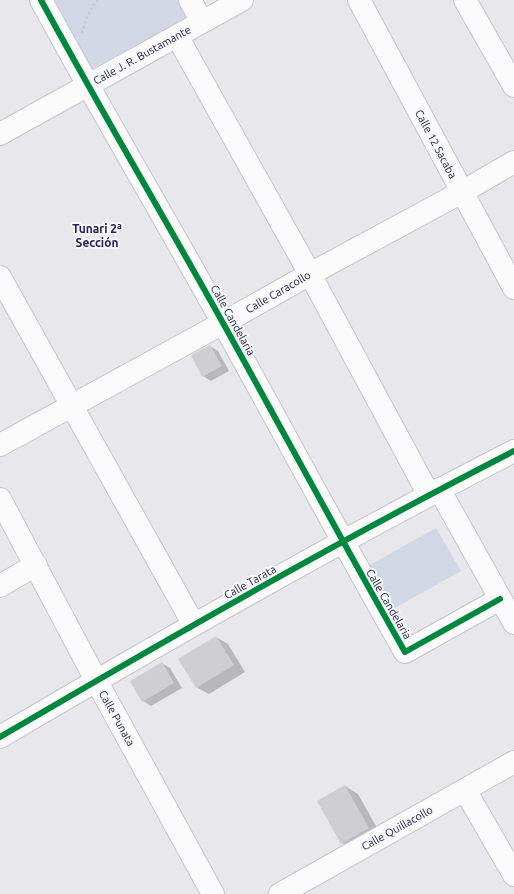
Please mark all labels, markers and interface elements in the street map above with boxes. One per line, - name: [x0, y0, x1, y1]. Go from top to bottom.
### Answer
- street label: Calle J. R. Bustamante: [91, 23, 193, 87]
- street label: Calle 12 Sacaba: [413, 108, 459, 180]
- district label: Tunari 2ª Sección: [72, 222, 122, 249]
- street label: Calle Caracollo: [244, 269, 312, 315]
- street label: Calle Candelaria: [209, 283, 257, 357]
- street label: Calle Tarata: [222, 563, 278, 601]
- street label: Calle Candelaria: [364, 567, 414, 641]
- street label: Calle Punata: [97, 688, 137, 748]
- street label: Calle Quillacollo: [359, 804, 435, 852]

